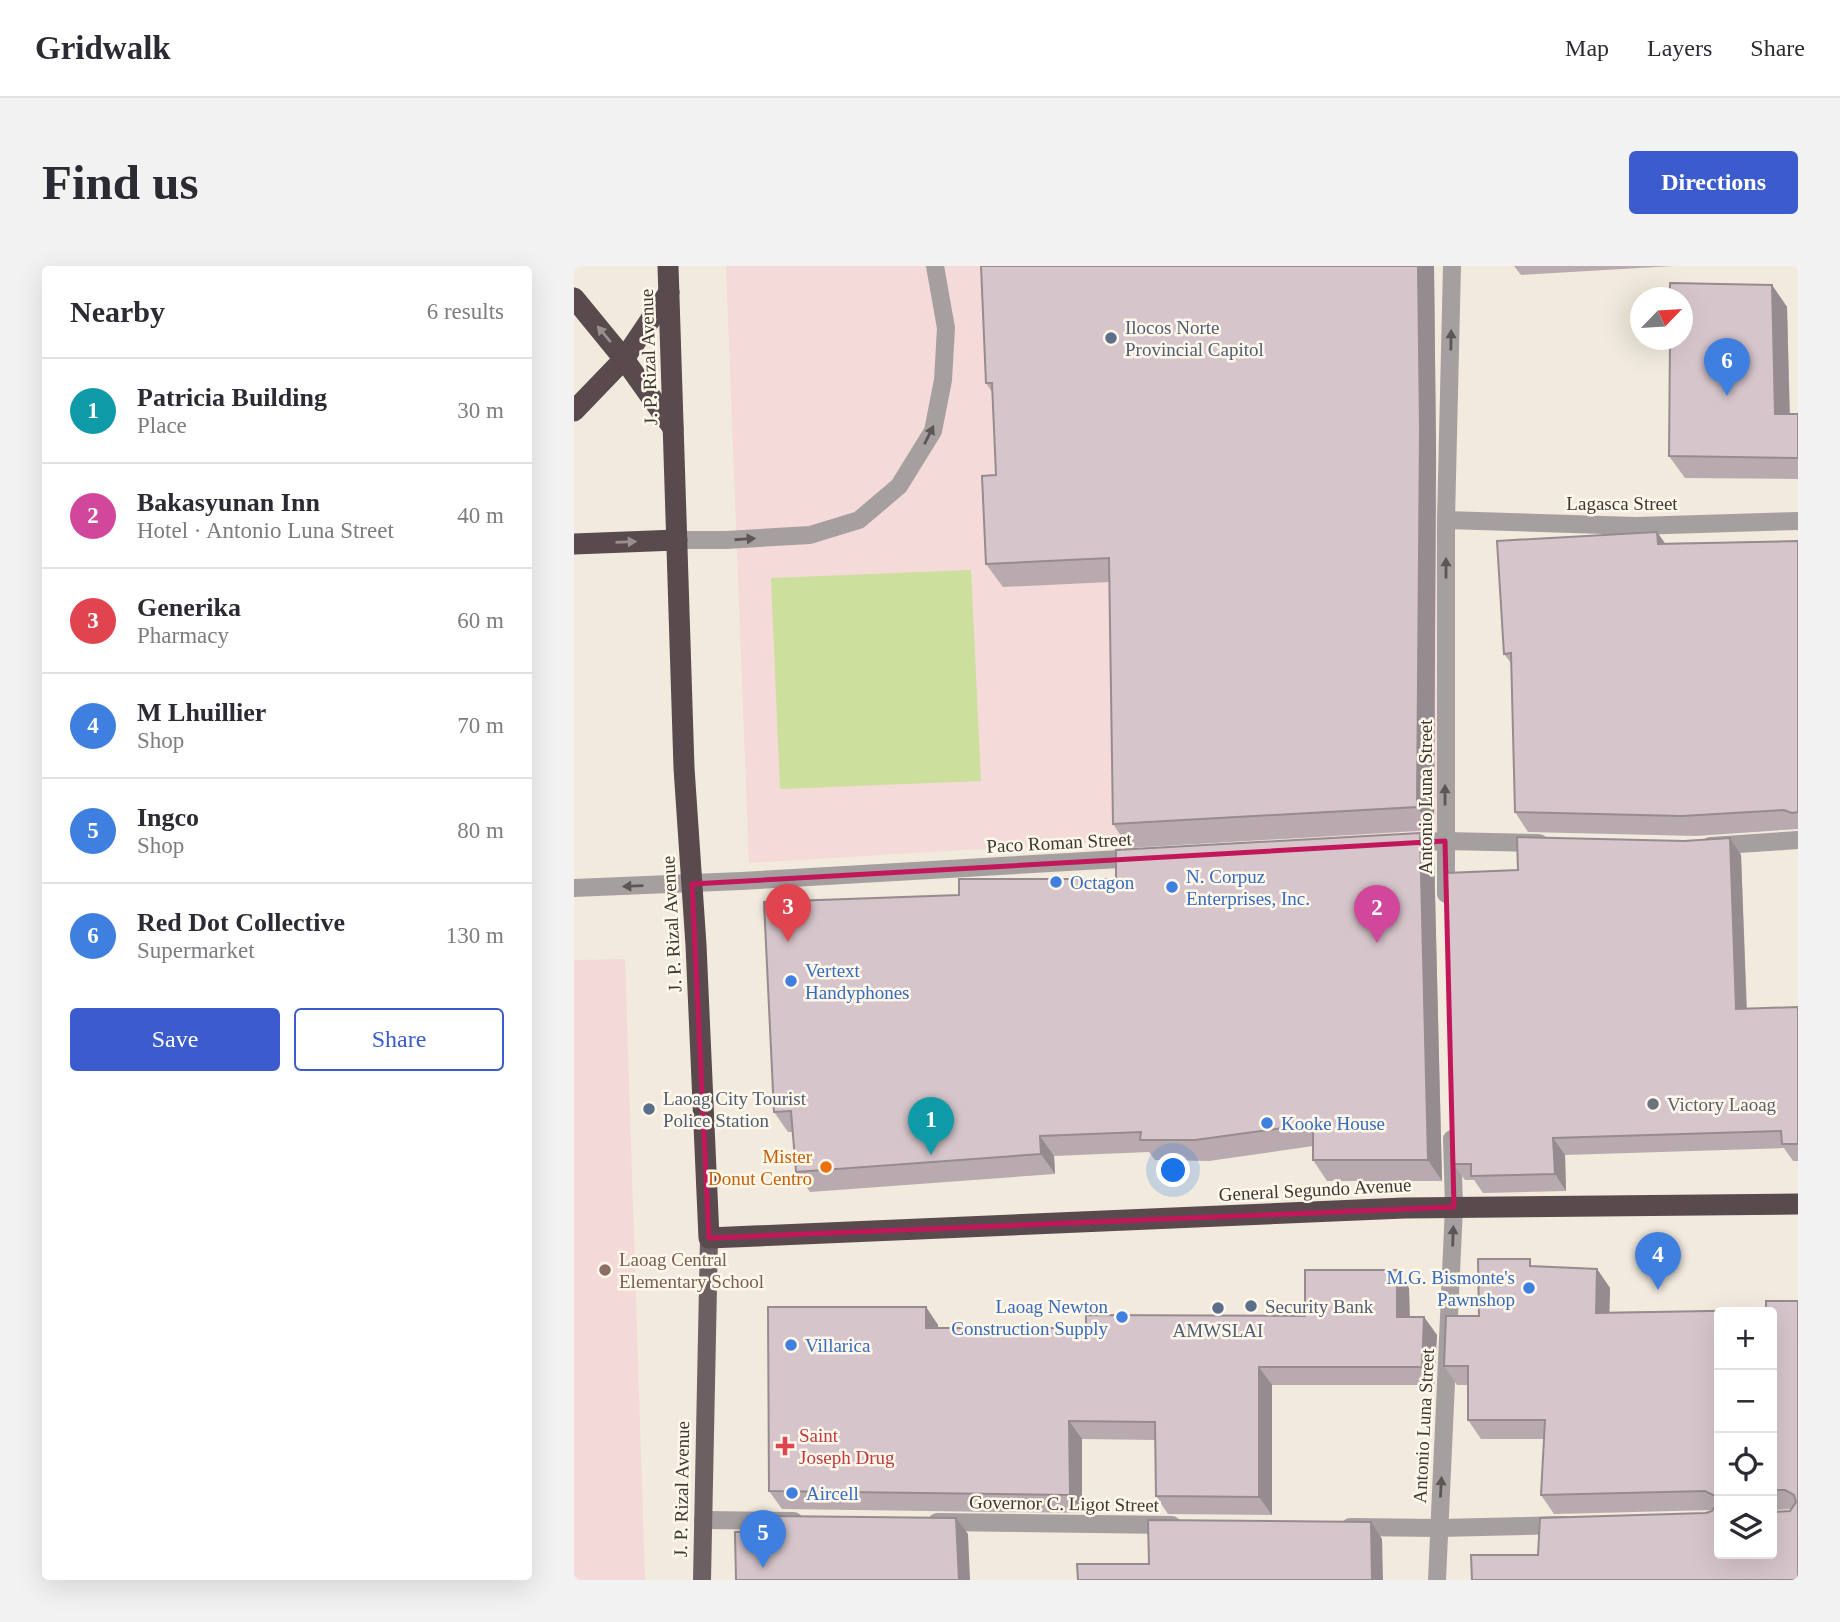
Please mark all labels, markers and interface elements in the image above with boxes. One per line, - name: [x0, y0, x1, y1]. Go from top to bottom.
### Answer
- text: Gridwalk: [35, 30, 171, 66]
- text: Map: [1565, 35, 1609, 61]
- text: Layers: [1647, 35, 1712, 61]
- text: Share: [1750, 35, 1805, 61]
- button: Directions: [1629, 151, 1798, 214]
- text: Find us: [42, 155, 199, 210]
- north arrow: [1630, 287, 1693, 350]
- street label: J. P. Rizal Avenue: [636, 288, 661, 425]
- text: Nearby: [70, 295, 165, 328]
- text: 6 results: [427, 299, 504, 324]
- place label: Ilocos Norte Provincial Capitol: [1125, 317, 1264, 360]
- one-way arrow: [596, 325, 611, 343]
- one-way arrow: [1445, 329, 1456, 351]
- marker: Ilocos Norte Provincial Capitol: [1103, 330, 1119, 346]
- pin: 6: [1704, 338, 1750, 396]
- text: Patricia Building: [137, 383, 327, 412]
- text: 1: [87, 398, 99, 423]
- text: 30 m: [457, 398, 504, 423]
- text: Place: [137, 413, 187, 438]
- one-way arrow: [923, 425, 935, 446]
- text: Bakasyunan Inn: [137, 488, 320, 517]
- street label: Lagasca Street: [1566, 493, 1678, 514]
- text: 2: [87, 503, 99, 528]
- text: 40 m: [457, 503, 504, 528]
- text: Hotel · Antonio Luna Street: [137, 518, 394, 543]
- one-way arrow: [734, 533, 756, 544]
- one-way arrow: [615, 536, 637, 548]
- one-way arrow: [1440, 557, 1452, 579]
- text: Generika: [137, 593, 241, 622]
- text: 3: [87, 608, 99, 633]
- text: 60 m: [457, 608, 504, 633]
- text: Pharmacy: [137, 623, 229, 648]
- text: M Lhuillier: [137, 698, 266, 727]
- text: 4: [87, 713, 99, 738]
- text: 70 m: [457, 713, 504, 738]
- street label: Antonio Luna Street: [1415, 719, 1436, 875]
- text: Shop: [137, 728, 184, 753]
- one-way arrow: [1439, 784, 1451, 806]
- text: Ingco: [137, 803, 199, 832]
- text: 5: [87, 818, 99, 843]
- text: 80 m: [457, 818, 504, 843]
- street label: Paco Roman Street: [986, 828, 1133, 857]
- text: Shop: [137, 833, 184, 858]
- street label: J. P. Rizal Avenue: [657, 855, 686, 993]
- place label: N. Corpuz Enterprises, Inc.: [1186, 866, 1310, 909]
- place label: Octagon: [1070, 872, 1135, 893]
- marker: Octagon: [1048, 874, 1064, 890]
- marker: N. Corpuz Enterprises, Inc.: [1164, 879, 1180, 895]
- one-way arrow: [622, 880, 644, 891]
- pin: 3: [765, 884, 811, 942]
- pin: 2: [1354, 885, 1400, 943]
- text: Red Dot Collective: [137, 908, 345, 937]
- text: 6: [87, 923, 99, 948]
- text: 130 m: [446, 923, 504, 948]
- text: Supermarket: [137, 938, 255, 963]
- place label: Vertext Handyphones: [805, 960, 909, 1003]
- marker: Vertext Handyphones: [783, 973, 799, 989]
- button: Save: [70, 1008, 280, 1071]
- button: Share: [294, 1008, 504, 1071]
- place label: Laoag City Tourist Police Station: [663, 1088, 807, 1131]
- place label: Victory Laoag: [1667, 1094, 1777, 1115]
- marker: Victory Laoag: [1645, 1096, 1661, 1112]
- pin: 1: [908, 1097, 954, 1155]
- marker: Laoag City Tourist Police Station: [641, 1101, 657, 1117]
- place label: Kooke House: [1281, 1113, 1385, 1134]
- marker: Kooke House: [1259, 1115, 1275, 1131]
- place label: Mister Donut Centro: [708, 1146, 813, 1189]
- your location: [1156, 1153, 1190, 1187]
- marker: Mister Donut Centro: [818, 1159, 834, 1175]
- street label: General Segundo Avenue: [1218, 1174, 1412, 1205]
- one-way arrow: [1448, 1224, 1459, 1246]
- pin: 4: [1635, 1232, 1681, 1290]
- place label: Laoag Central Elementary School: [619, 1249, 764, 1292]
- marker: Laoag Central Elementary School: [597, 1262, 613, 1278]
- place label: M.G. Bismonte's Pawnshop: [1386, 1267, 1515, 1310]
- marker: M.G. Bismonte's Pawnshop: [1521, 1280, 1537, 1296]
- place label: Laoag Newton Construction Supply: [951, 1296, 1108, 1339]
- place label: Security Bank: [1265, 1296, 1374, 1317]
- marker: Security Bank: [1243, 1298, 1259, 1314]
- marker: AMWSLAI: [1210, 1300, 1226, 1316]
- map controls: [1714, 1307, 1777, 1559]
- button: +: [1714, 1307, 1777, 1370]
- marker: Laoag Newton Construction Supply: [1114, 1309, 1130, 1325]
- place label: AMWSLAI: [1173, 1320, 1263, 1341]
- place label: Villarica: [805, 1335, 871, 1356]
- marker: Villarica: [783, 1337, 799, 1353]
- street label: Antonio Luna Street: [1409, 1347, 1438, 1504]
- button: −: [1714, 1370, 1777, 1433]
- street label: J. P. Rizal Avenue: [670, 1421, 693, 1557]
- place label: Saint Joseph Drug: [799, 1425, 895, 1468]
- button: locate: [1714, 1433, 1777, 1496]
- marker: Saint Joseph Drug: [777, 1438, 793, 1454]
- one-way arrow: [1435, 1476, 1446, 1498]
- place label: Aircell: [806, 1483, 859, 1504]
- marker: Aircell: [784, 1485, 800, 1501]
- street label: Governor C. Ligot Street: [969, 1491, 1160, 1516]
- button: layers: [1714, 1496, 1777, 1559]
- pin: 5: [740, 1510, 786, 1568]

